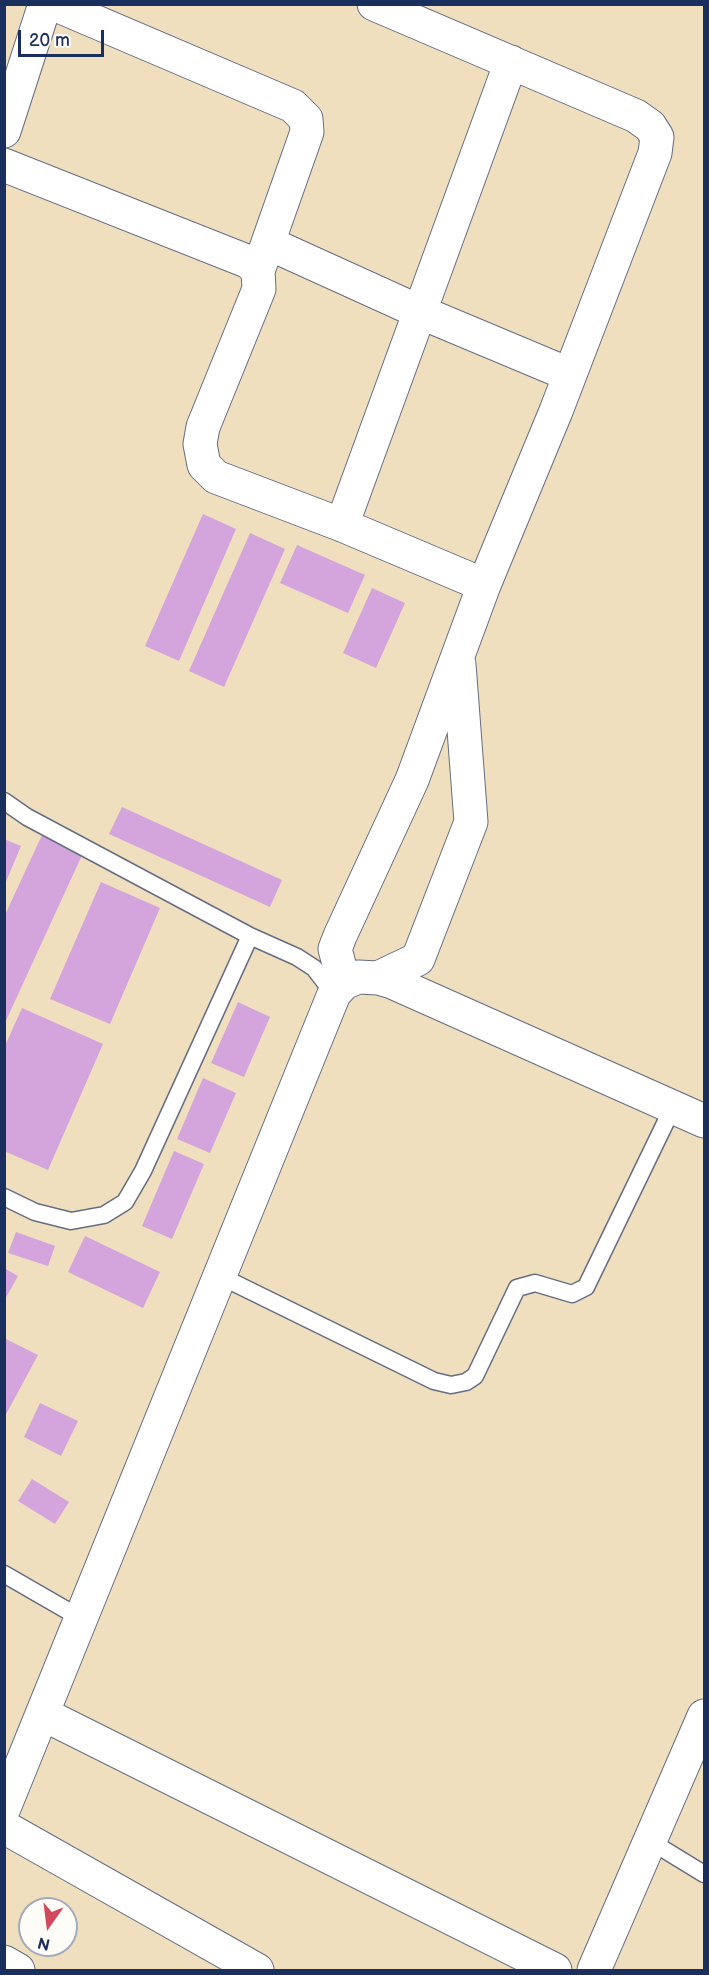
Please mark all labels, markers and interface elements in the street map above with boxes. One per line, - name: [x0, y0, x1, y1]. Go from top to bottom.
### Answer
- scale bar: [21, 18, 106, 56]
- text: 20 m: [29, 30, 70, 51]
- north arrow: [18, 1897, 78, 1957]
- text: N: [36, 1932, 52, 1954]

